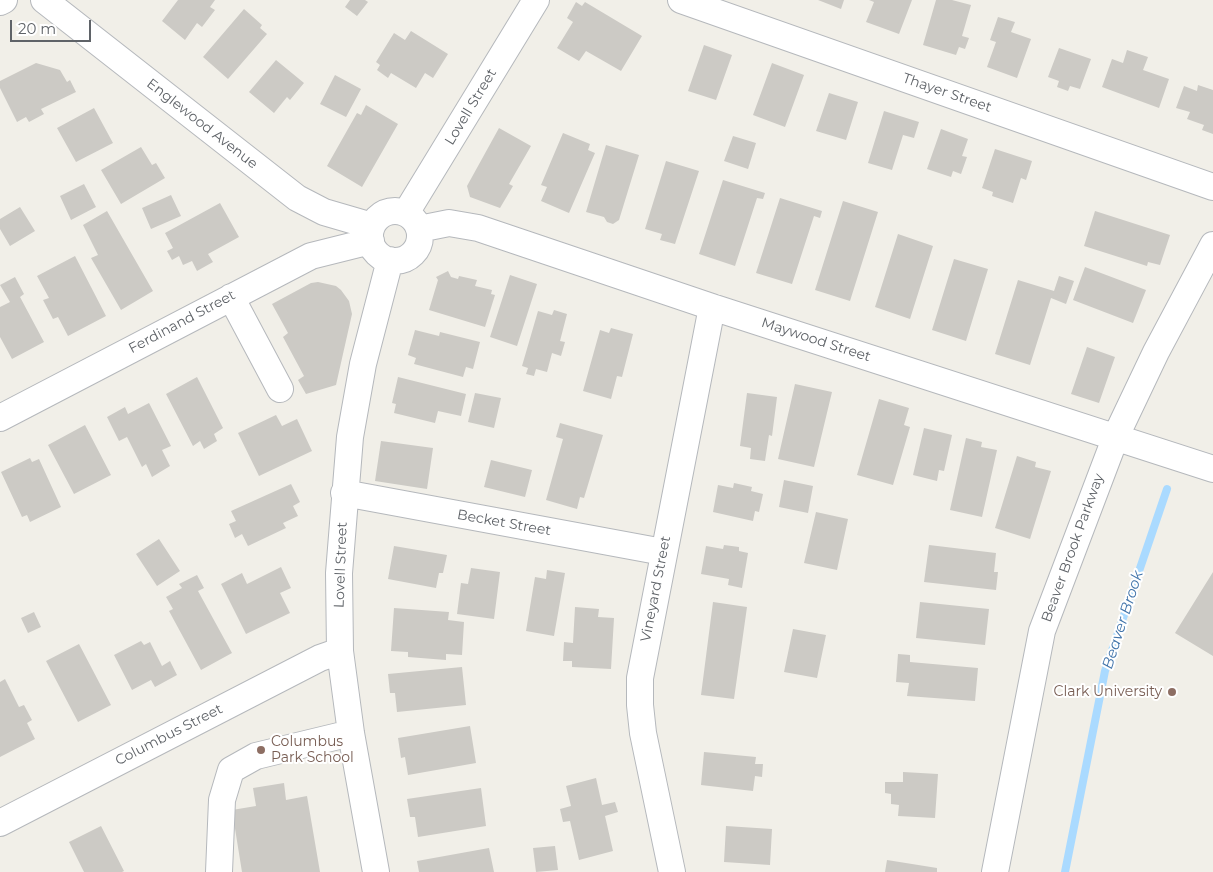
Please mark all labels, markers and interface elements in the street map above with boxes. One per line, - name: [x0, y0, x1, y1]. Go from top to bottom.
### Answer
- scale bar: [12, 10, 94, 42]
- text: 20 m: [18, 19, 56, 38]
- street label: Lovell Street: [442, 66, 500, 148]
- street label: Thayer Street: [900, 70, 994, 116]
- street label: Englewood Avenue: [143, 75, 261, 173]
- street label: Ferdinand Street: [126, 287, 238, 357]
- street label: Maywood Street: [759, 314, 873, 366]
- street label: Beaver Brook Parkway: [1038, 471, 1108, 625]
- street label: Becket Street: [456, 506, 552, 540]
- street label: Lovell Street: [331, 522, 351, 608]
- street label: Vineyard Street: [637, 535, 675, 643]
- water label: Beaver Brook: [1099, 569, 1147, 671]
- place label: Clark University: [1054, 684, 1162, 700]
- marker: Clark University: [1166, 686, 1178, 698]
- street label: Columbus Street: [113, 701, 225, 769]
- place label: Columbus Park School: [271, 734, 354, 766]
- marker: Columbus Park School: [255, 744, 267, 756]

